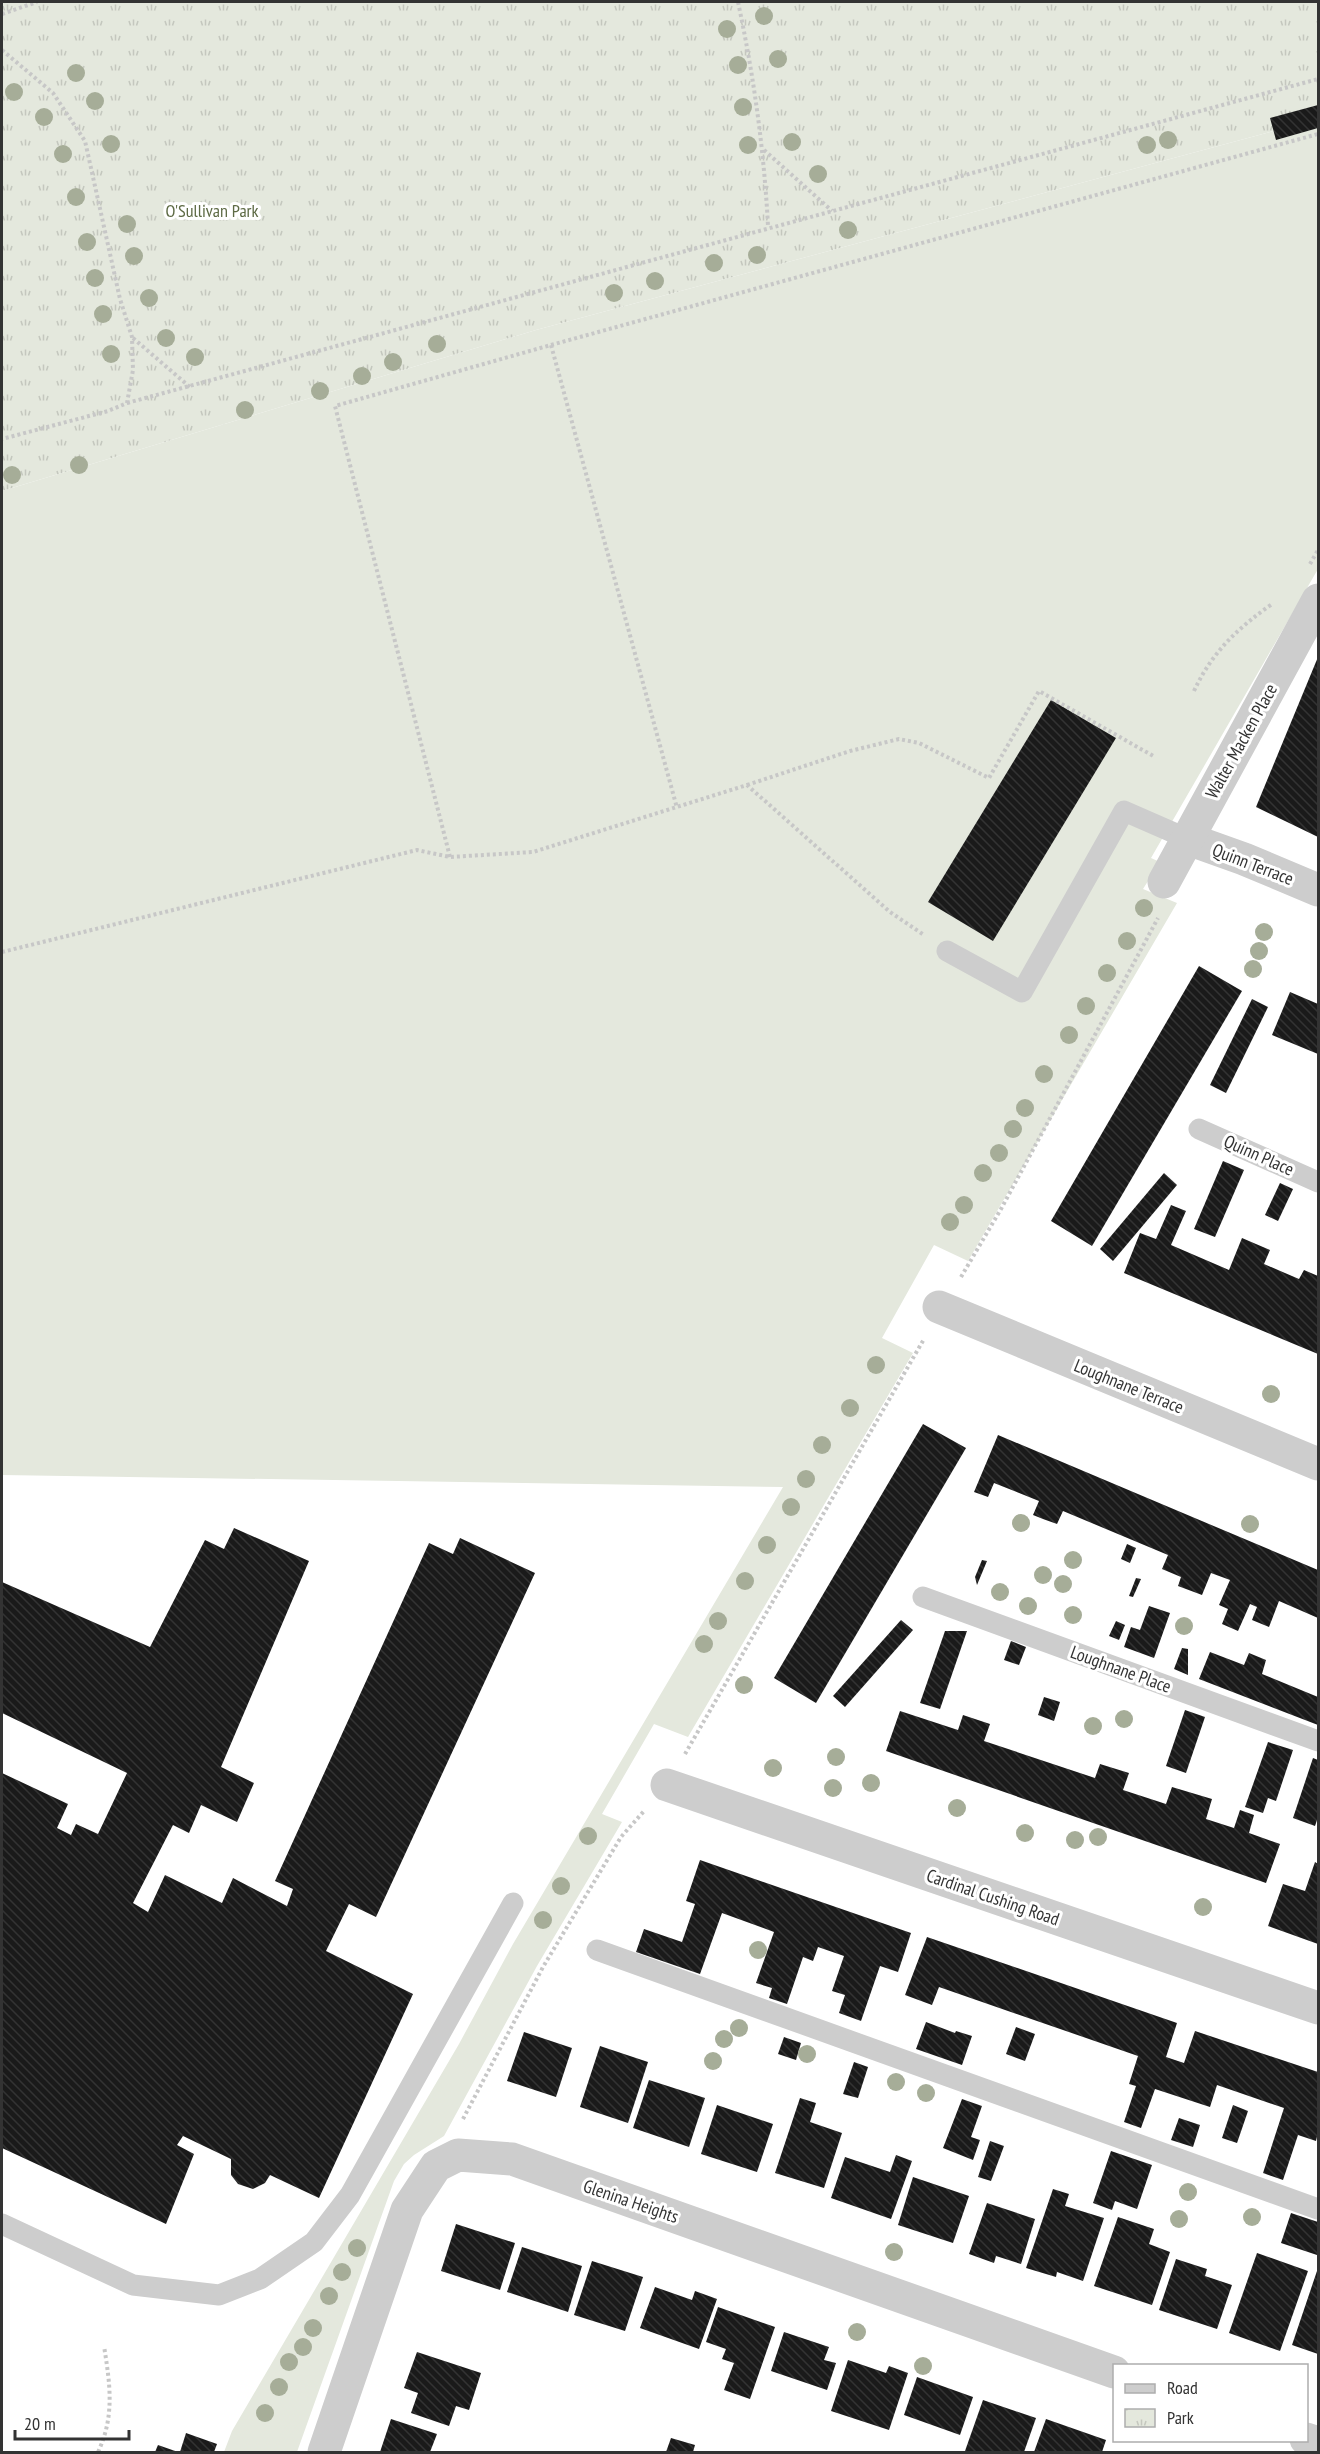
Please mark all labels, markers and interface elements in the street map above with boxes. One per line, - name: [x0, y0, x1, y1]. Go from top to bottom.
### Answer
- park label: O'Sullivan Park: [165, 199, 259, 222]
- street label: Walter Macken Place: [1200, 679, 1282, 803]
- street label: Quinn Terrace: [1209, 838, 1297, 890]
- street label: Quinn Place: [1220, 1129, 1298, 1181]
- street label: Loughnane Terrace: [1071, 1354, 1187, 1418]
- street label: Loughnane Place: [1068, 1640, 1174, 1698]
- street label: Cardinal Cushing Road: [924, 1864, 1062, 1930]
- street label: Glenina Heights: [580, 2174, 682, 2228]
- legend: [1113, 2364, 1308, 2442]
- text: Road: [1167, 2376, 1198, 2399]
- scale bar: [15, 2403, 129, 2441]
- text: Park: [1167, 2406, 1194, 2429]
- text: 20 m: [24, 2412, 56, 2435]

